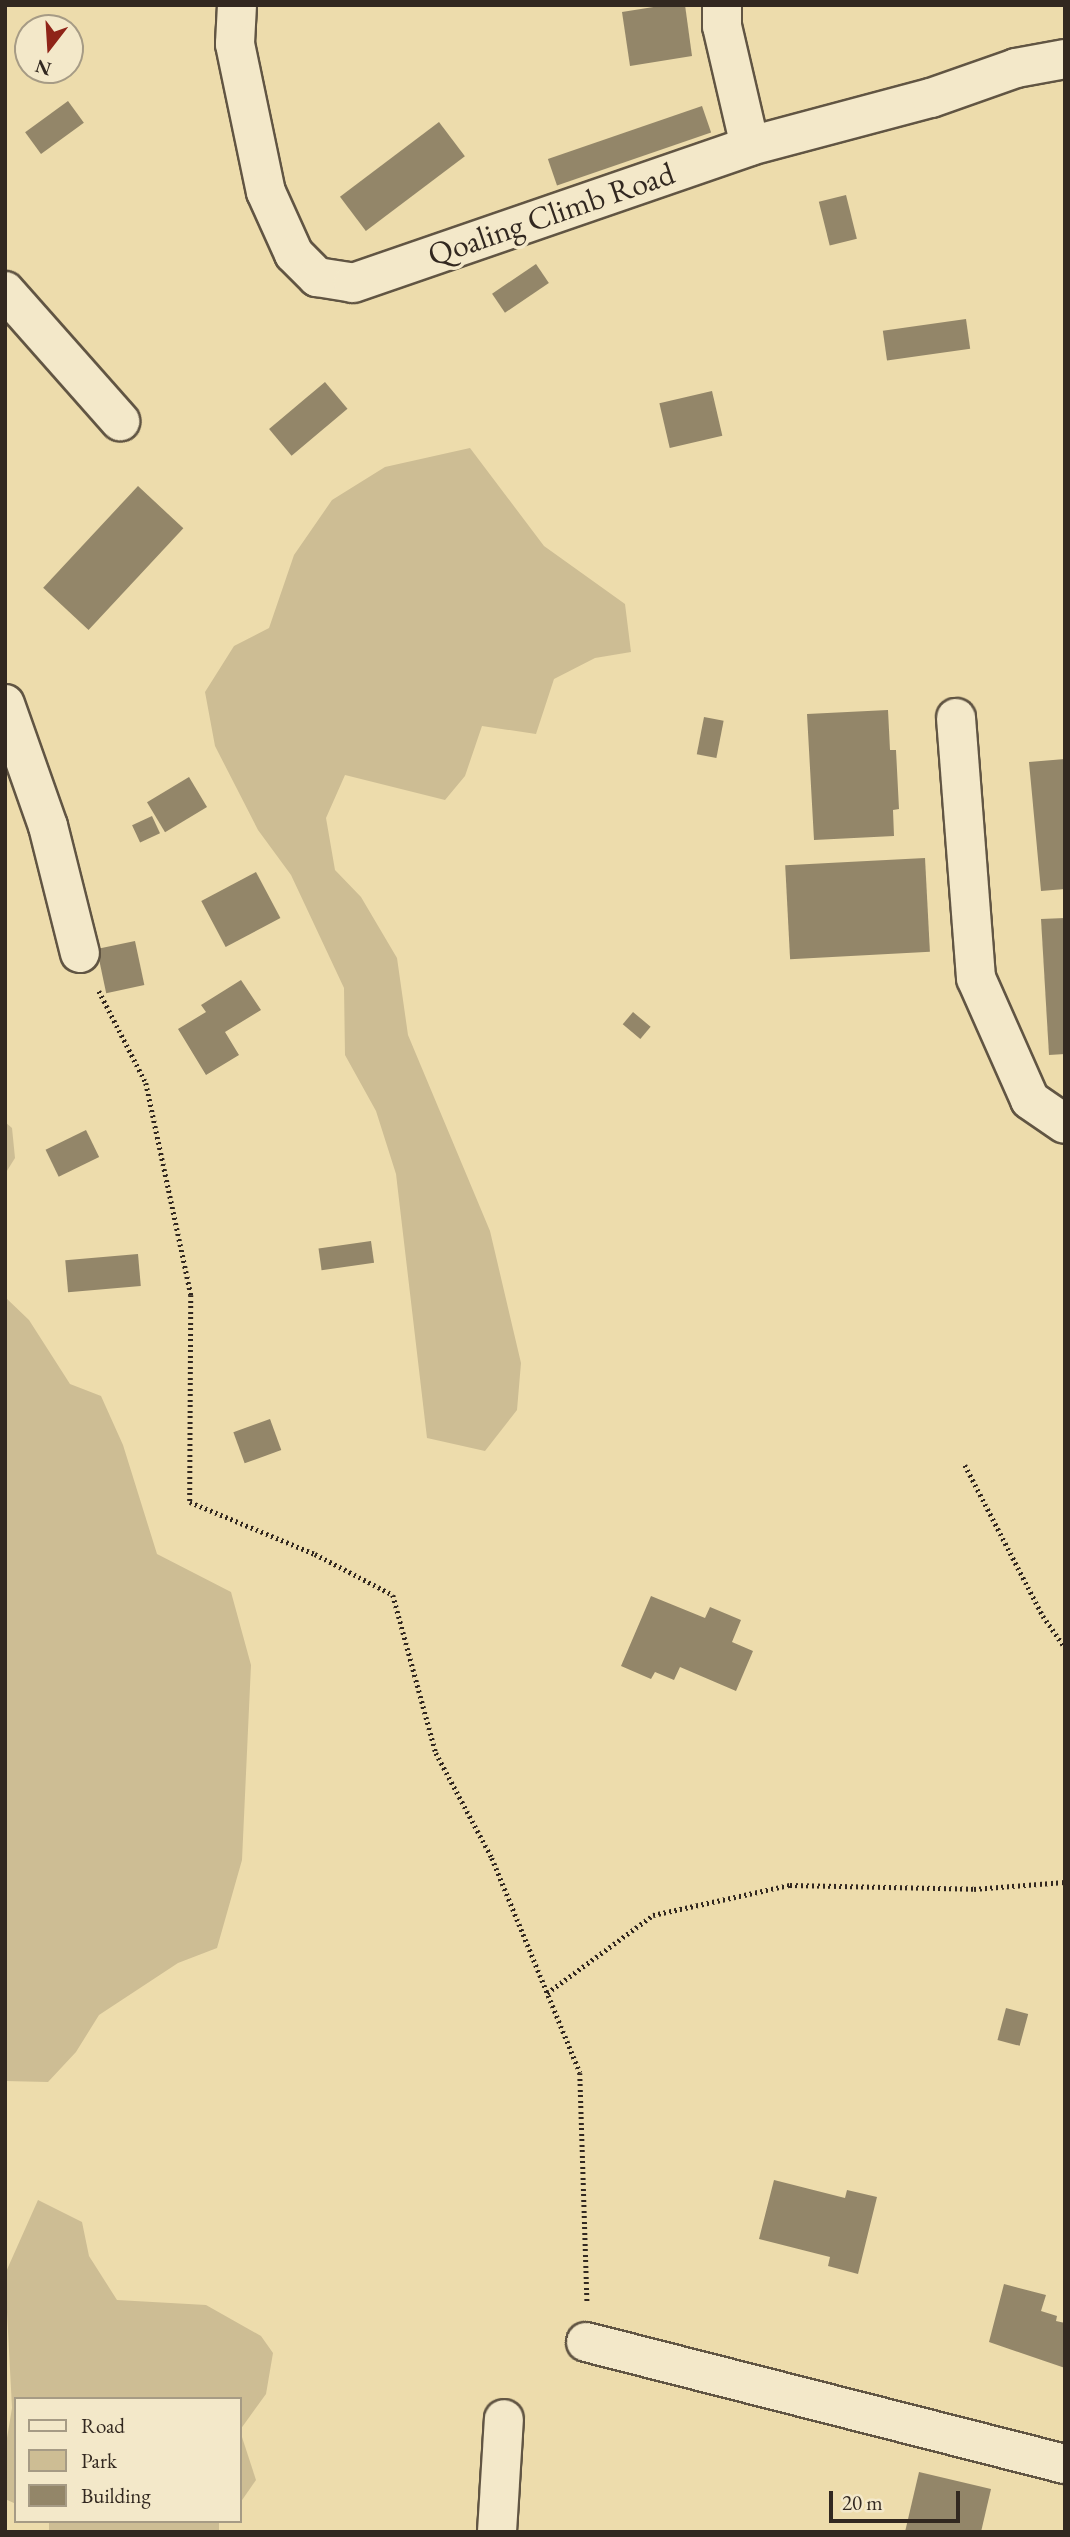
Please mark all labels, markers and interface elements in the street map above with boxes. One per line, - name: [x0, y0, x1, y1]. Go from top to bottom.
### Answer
- north arrow: [14, 14, 84, 84]
- text: N: [32, 53, 54, 82]
- street label: Qoaling Climb Road: [423, 154, 679, 274]
- legend: [14, 2397, 242, 2523]
- text: Road: [81, 2412, 125, 2439]
- text: Park: [81, 2447, 117, 2474]
- scale bar: [832, 2478, 963, 2522]
- text: Building: [81, 2482, 151, 2509]
- text: 20 m: [842, 2489, 883, 2516]

